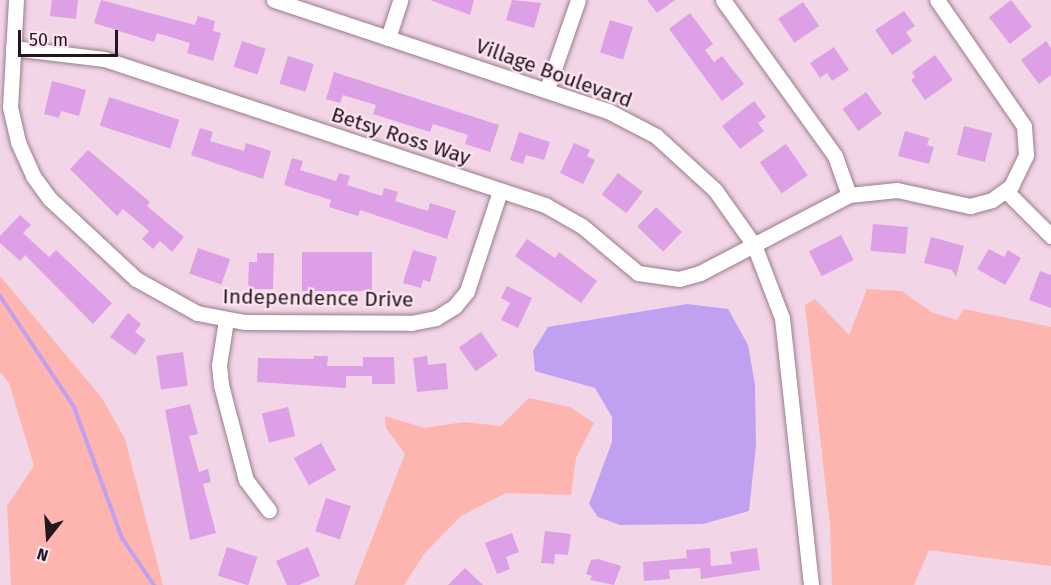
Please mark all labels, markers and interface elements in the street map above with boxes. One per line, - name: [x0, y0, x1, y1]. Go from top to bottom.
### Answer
- scale bar: [21, 18, 122, 56]
- text: 50 m: [29, 29, 68, 51]
- street label: Village Boulevard: [472, 33, 636, 113]
- street label: Betsy Ross Way: [328, 102, 474, 170]
- street label: Independence Drive: [222, 284, 414, 312]
- north arrow: [18, 507, 78, 567]
- text: N: [35, 544, 50, 565]

